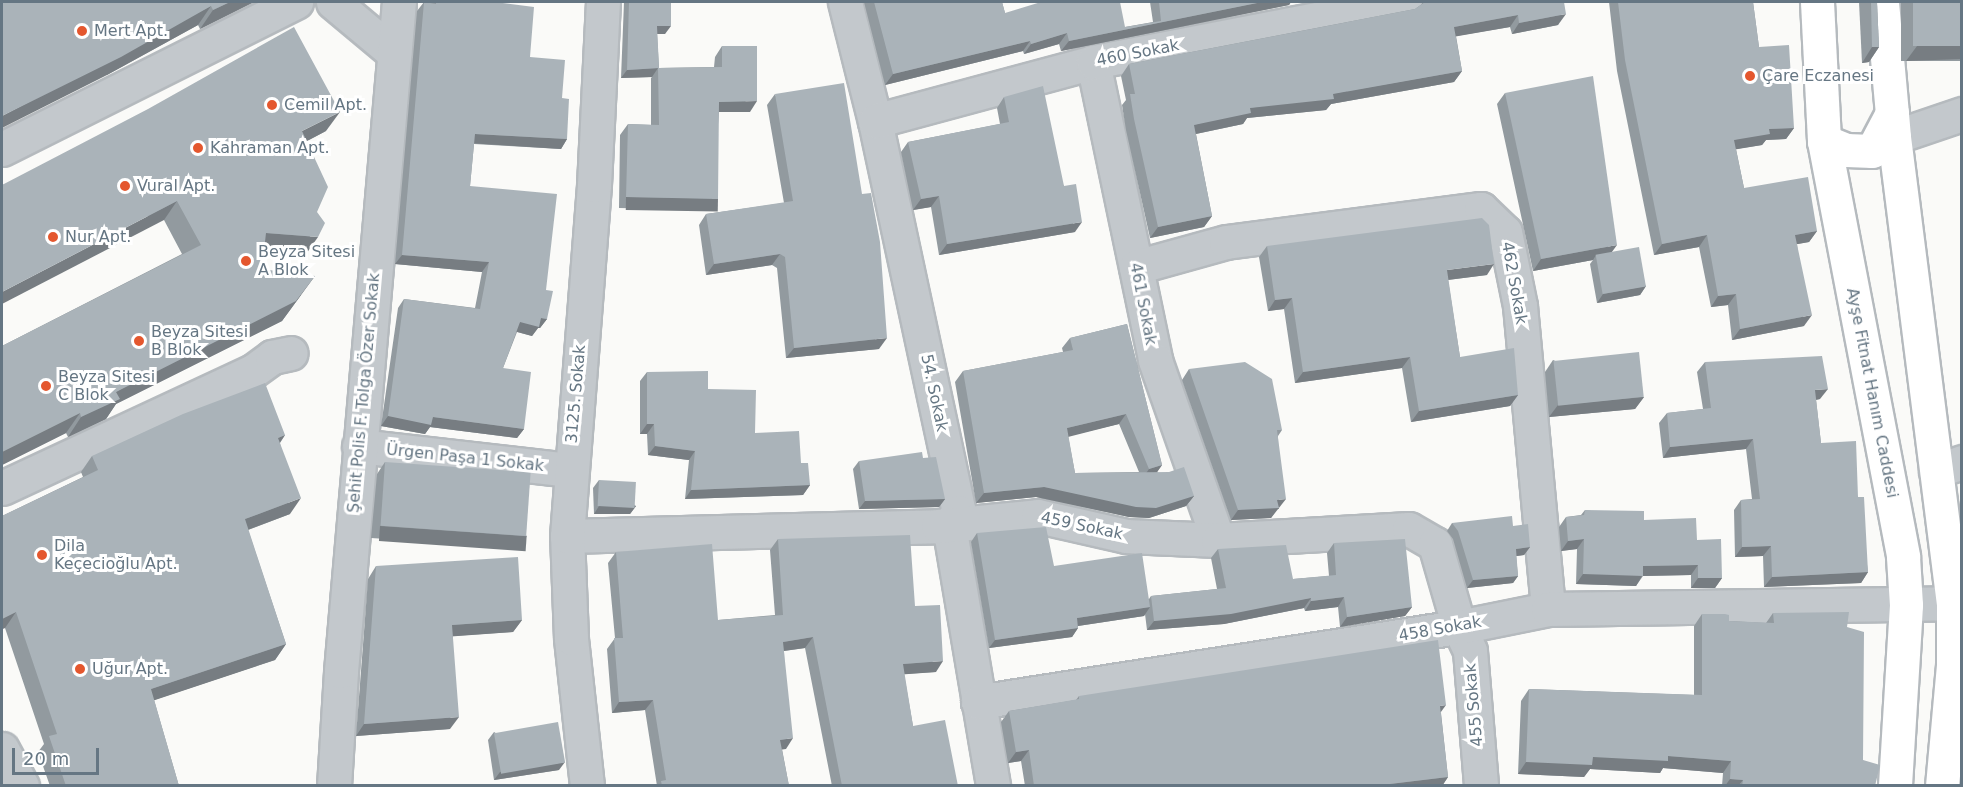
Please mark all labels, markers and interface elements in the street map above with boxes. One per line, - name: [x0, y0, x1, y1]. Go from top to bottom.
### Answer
- place label: Mert Apt.: [94, 21, 168, 41]
- marker: Mert Apt.: [75, 24, 89, 38]
- street label: 460 Sokak: [1095, 36, 1181, 70]
- place label: Çare Eczanesi: [1762, 66, 1874, 86]
- marker: Çare Eczanesi: [1743, 69, 1757, 83]
- place label: Cemil Apt.: [284, 95, 367, 115]
- marker: Cemil Apt.: [265, 98, 279, 112]
- place label: Kahraman Apt.: [210, 138, 330, 158]
- marker: Kahraman Apt.: [191, 141, 205, 155]
- place label: Vural Apt.: [137, 176, 215, 196]
- marker: Vural Apt.: [118, 179, 132, 193]
- place label: Nur Apt.: [65, 227, 131, 247]
- marker: Nur Apt.: [46, 230, 60, 244]
- street label: 462 Sokak: [1497, 240, 1531, 326]
- place label: Beyza Sitesi A Blok: [258, 242, 355, 280]
- marker: Beyza Sitesi A Blok: [239, 254, 253, 268]
- street label: 461 Sokak: [1126, 261, 1160, 347]
- street label: Şehit Polis F. Tolga Özer Sokak: [344, 272, 384, 514]
- street label: Ayşe Fitnat Hanım Caddesi: [1842, 286, 1902, 500]
- place label: Beyza Sitesi B Blok: [151, 322, 248, 360]
- marker: Beyza Sitesi B Blok: [132, 334, 146, 348]
- street label: 3125. Sokak: [562, 344, 590, 444]
- street label: 54. Sokak: [916, 353, 952, 433]
- place label: Beyza Sitesi C Blok: [58, 367, 155, 405]
- marker: Beyza Sitesi C Blok: [39, 379, 53, 393]
- street label: Ürgen Paşa 1 Sokak: [385, 440, 545, 476]
- street label: 459 Sokak: [1039, 508, 1125, 544]
- place label: Dila Keçecioğlu Apt.: [54, 536, 178, 574]
- marker: Dila Keçecioğlu Apt.: [35, 548, 49, 562]
- street label: 458 Sokak: [1397, 612, 1483, 646]
- place label: Uğur Apt.: [92, 659, 168, 679]
- marker: Uğur Apt.: [73, 662, 87, 676]
- street label: 455 Sokak: [1461, 663, 1487, 747]
- scale bar: [15, 736, 102, 774]
- text: 20 m: [23, 748, 69, 769]

